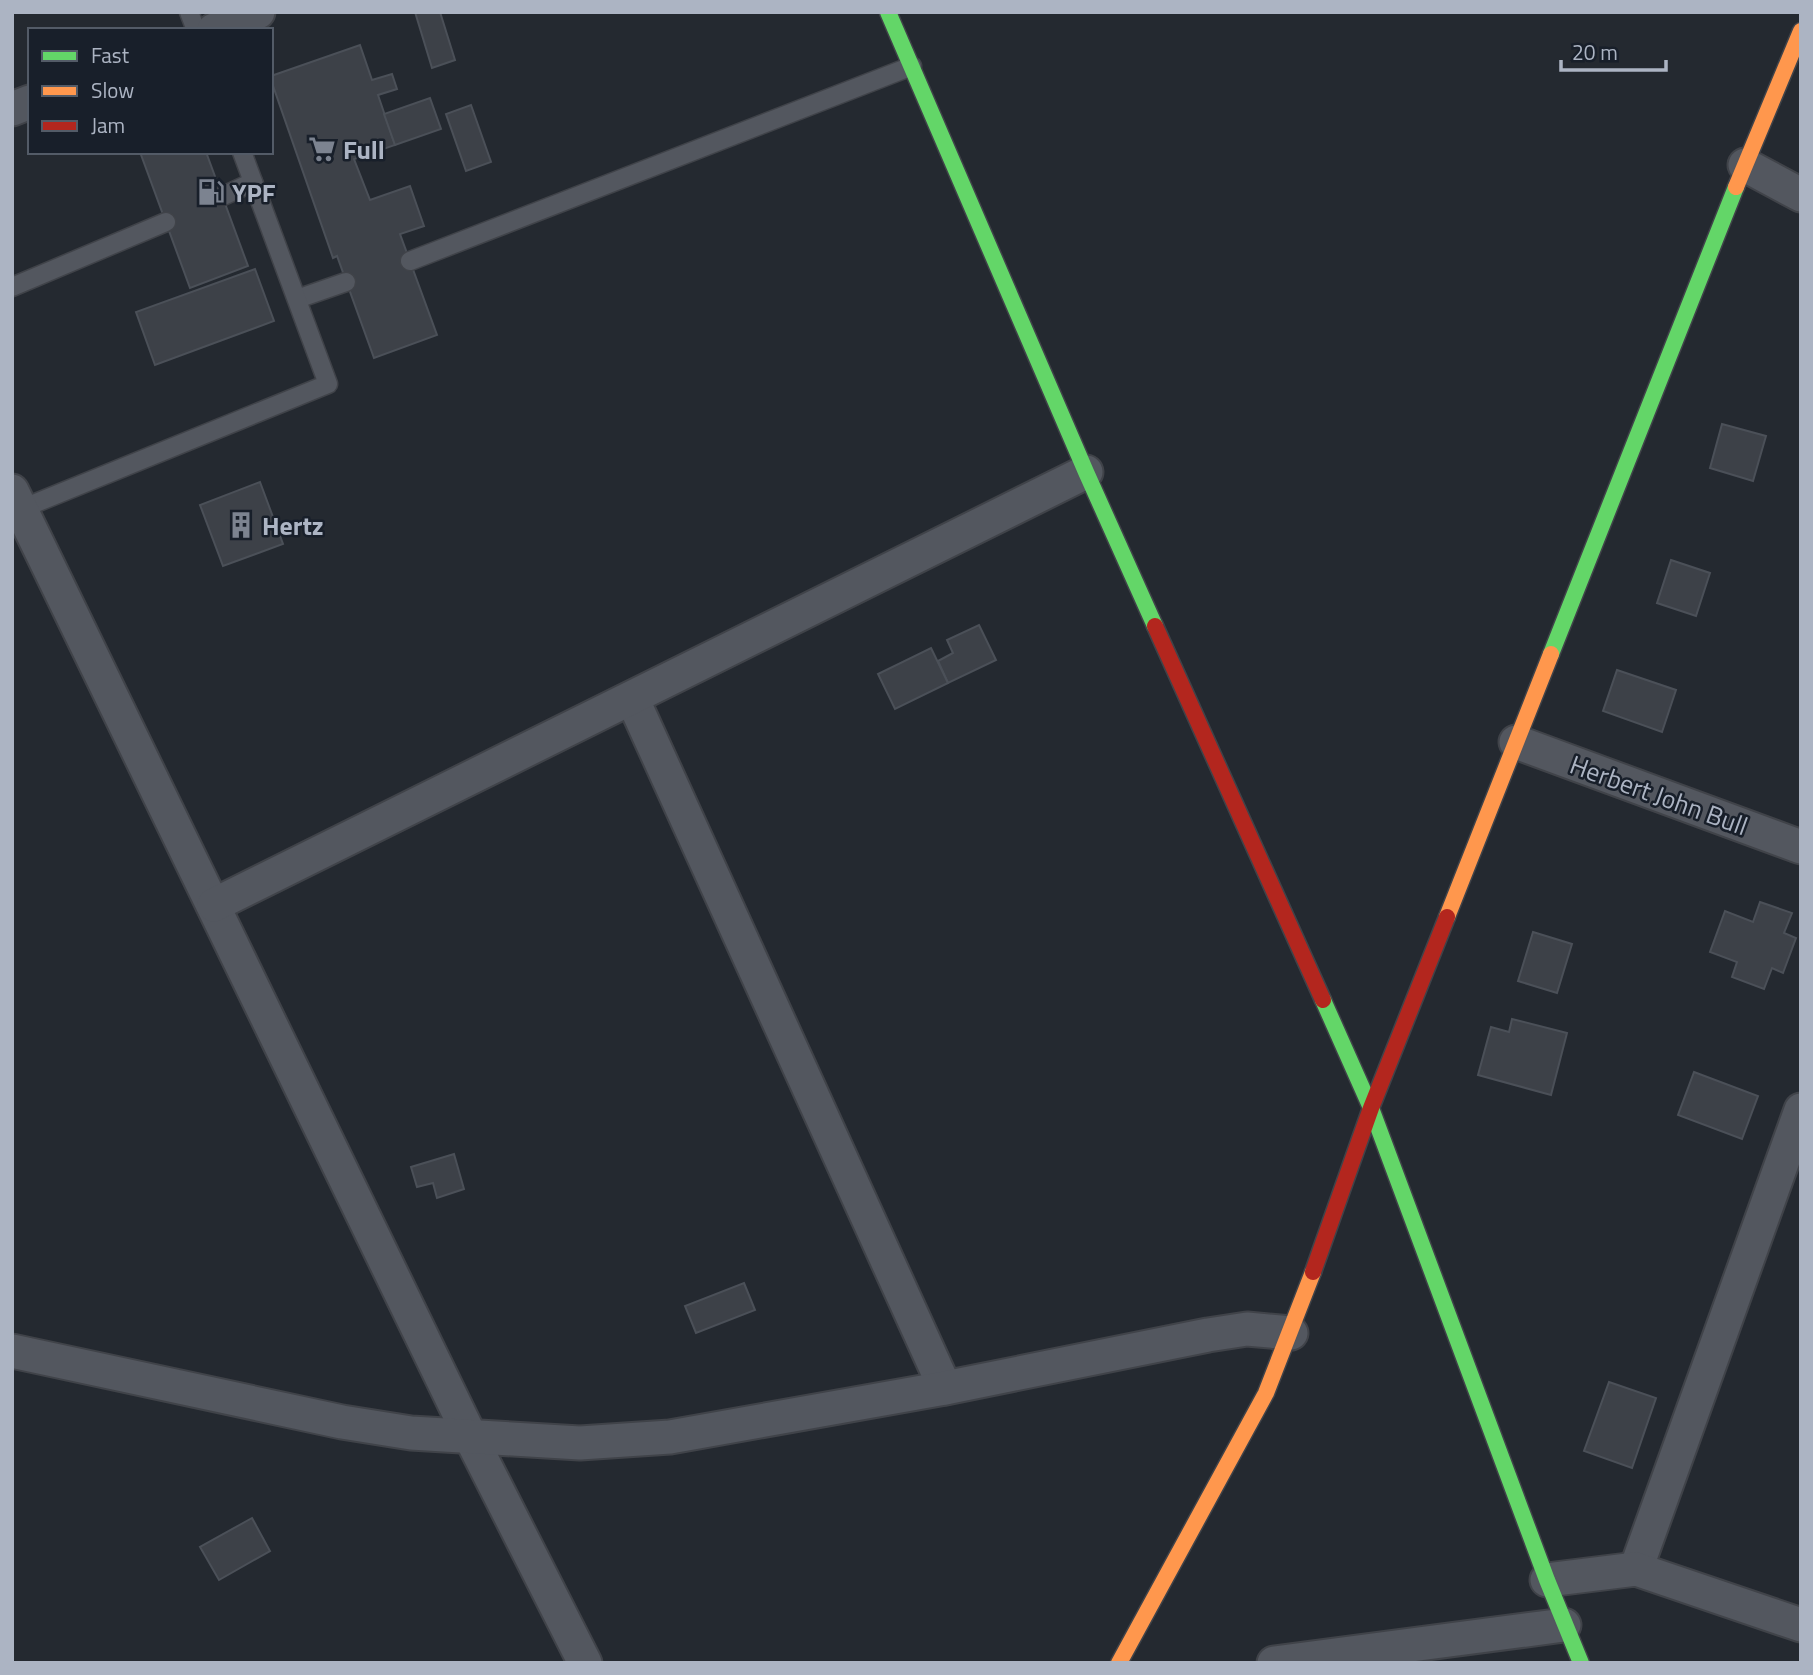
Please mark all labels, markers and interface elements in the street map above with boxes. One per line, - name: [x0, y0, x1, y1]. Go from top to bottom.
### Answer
- legend: [28, 28, 273, 154]
- scale bar: [1561, 28, 1666, 72]
- text: 20 m: [1572, 36, 1618, 68]
- text: Fast: [91, 39, 130, 71]
- text: Slow: [91, 74, 134, 106]
- text: Jam: [91, 109, 125, 141]
- place label: Full: [343, 130, 385, 169]
- supermarket icon: Full: [307, 134, 337, 164]
- place label: YPF: [232, 173, 276, 212]
- fuel station icon: YPF: [196, 177, 226, 207]
- place label: Hertz: [262, 506, 324, 545]
- building icon: Hertz: [226, 510, 256, 540]
- street label: Herbert John Bull: [1565, 745, 1753, 845]

